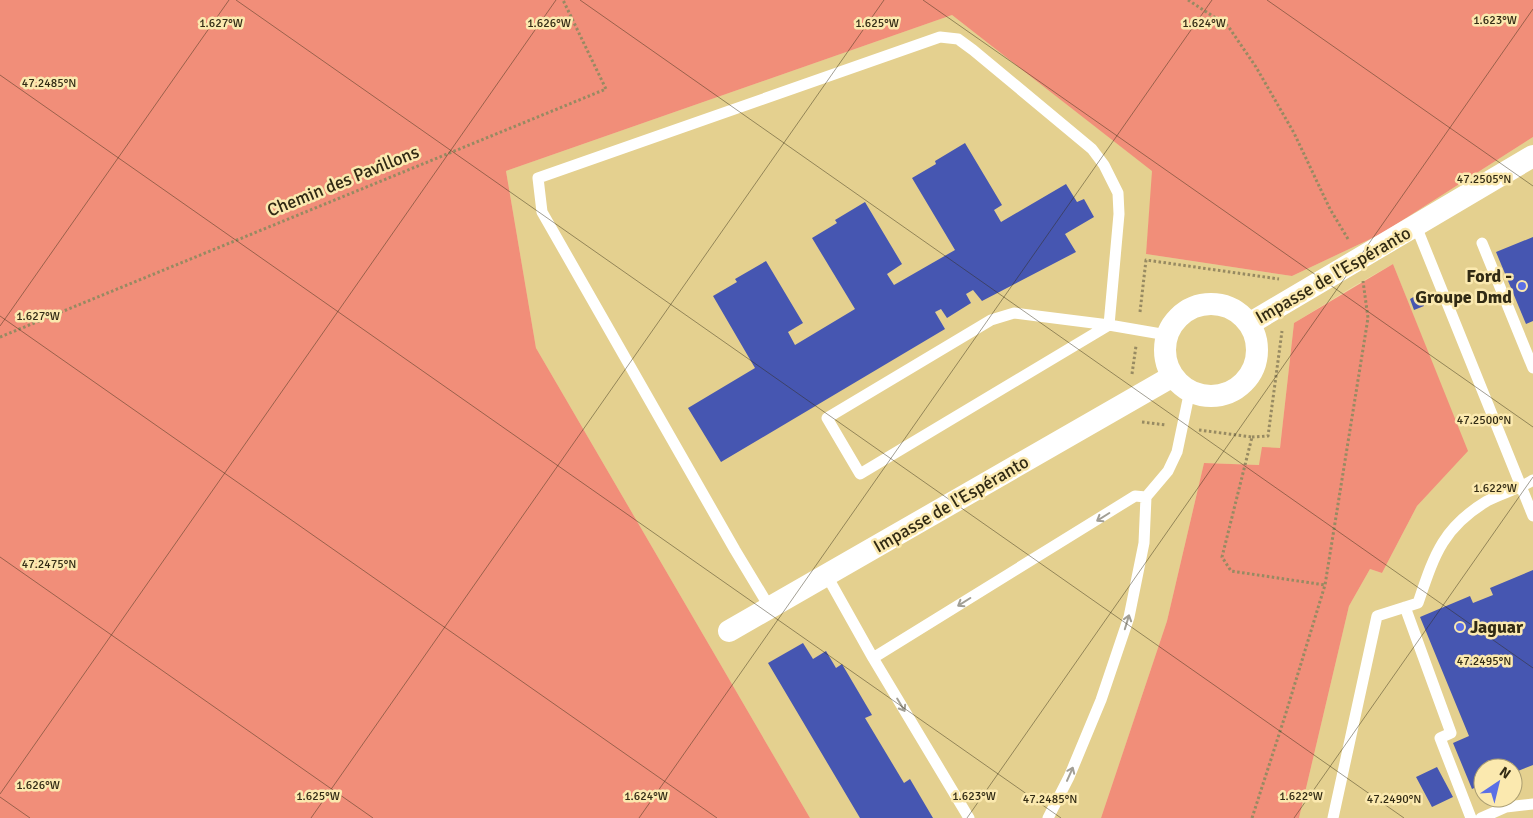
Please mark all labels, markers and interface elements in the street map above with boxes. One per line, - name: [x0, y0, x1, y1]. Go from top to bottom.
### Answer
- text: 1.623°W: [1473, 13, 1517, 28]
- text: 1.627°W: [199, 16, 243, 31]
- text: 1.626°W: [527, 16, 571, 31]
- text: 1.625°W: [855, 16, 899, 31]
- text: 1.624°W: [1182, 16, 1226, 31]
- text: 47.2485°N: [22, 76, 76, 91]
- street label: Chemin des Pavillons: [264, 140, 422, 222]
- text: 47.2505°N: [1457, 172, 1511, 187]
- street label: Impasse de l'Espéranto: [1251, 222, 1415, 328]
- place label: Ford - Groupe Dmd: [1415, 265, 1512, 308]
- marker: Ford - Groupe Dmd: [1516, 280, 1528, 292]
- text: 1.627°W: [16, 309, 60, 324]
- text: 47.2500°N: [1457, 413, 1511, 428]
- street label: Impasse de l'Espéranto: [869, 451, 1033, 557]
- text: 1.622°W: [1473, 481, 1517, 496]
- one-way arrow: [1096, 512, 1110, 522]
- text: 47.2475°N: [22, 557, 76, 572]
- one-way arrow: [958, 597, 972, 607]
- one-way arrow: [1123, 615, 1133, 631]
- place label: Jaguar: [1470, 616, 1524, 638]
- marker: Jaguar: [1454, 621, 1466, 633]
- text: 47.2495°N: [1457, 654, 1511, 669]
- one-way arrow: [897, 698, 907, 712]
- north arrow: [1473, 758, 1523, 808]
- text: N: [1496, 763, 1514, 783]
- one-way arrow: [1066, 767, 1076, 782]
- text: 1.626°W: [16, 778, 60, 793]
- text: 1.625°W: [296, 789, 340, 804]
- text: 1.624°W: [624, 789, 668, 804]
- text: 1.623°W: [952, 789, 996, 804]
- text: 1.622°W: [1279, 789, 1323, 804]
- text: 47.2485°N: [1023, 792, 1077, 807]
- text: 47.2490°N: [1367, 792, 1421, 807]

